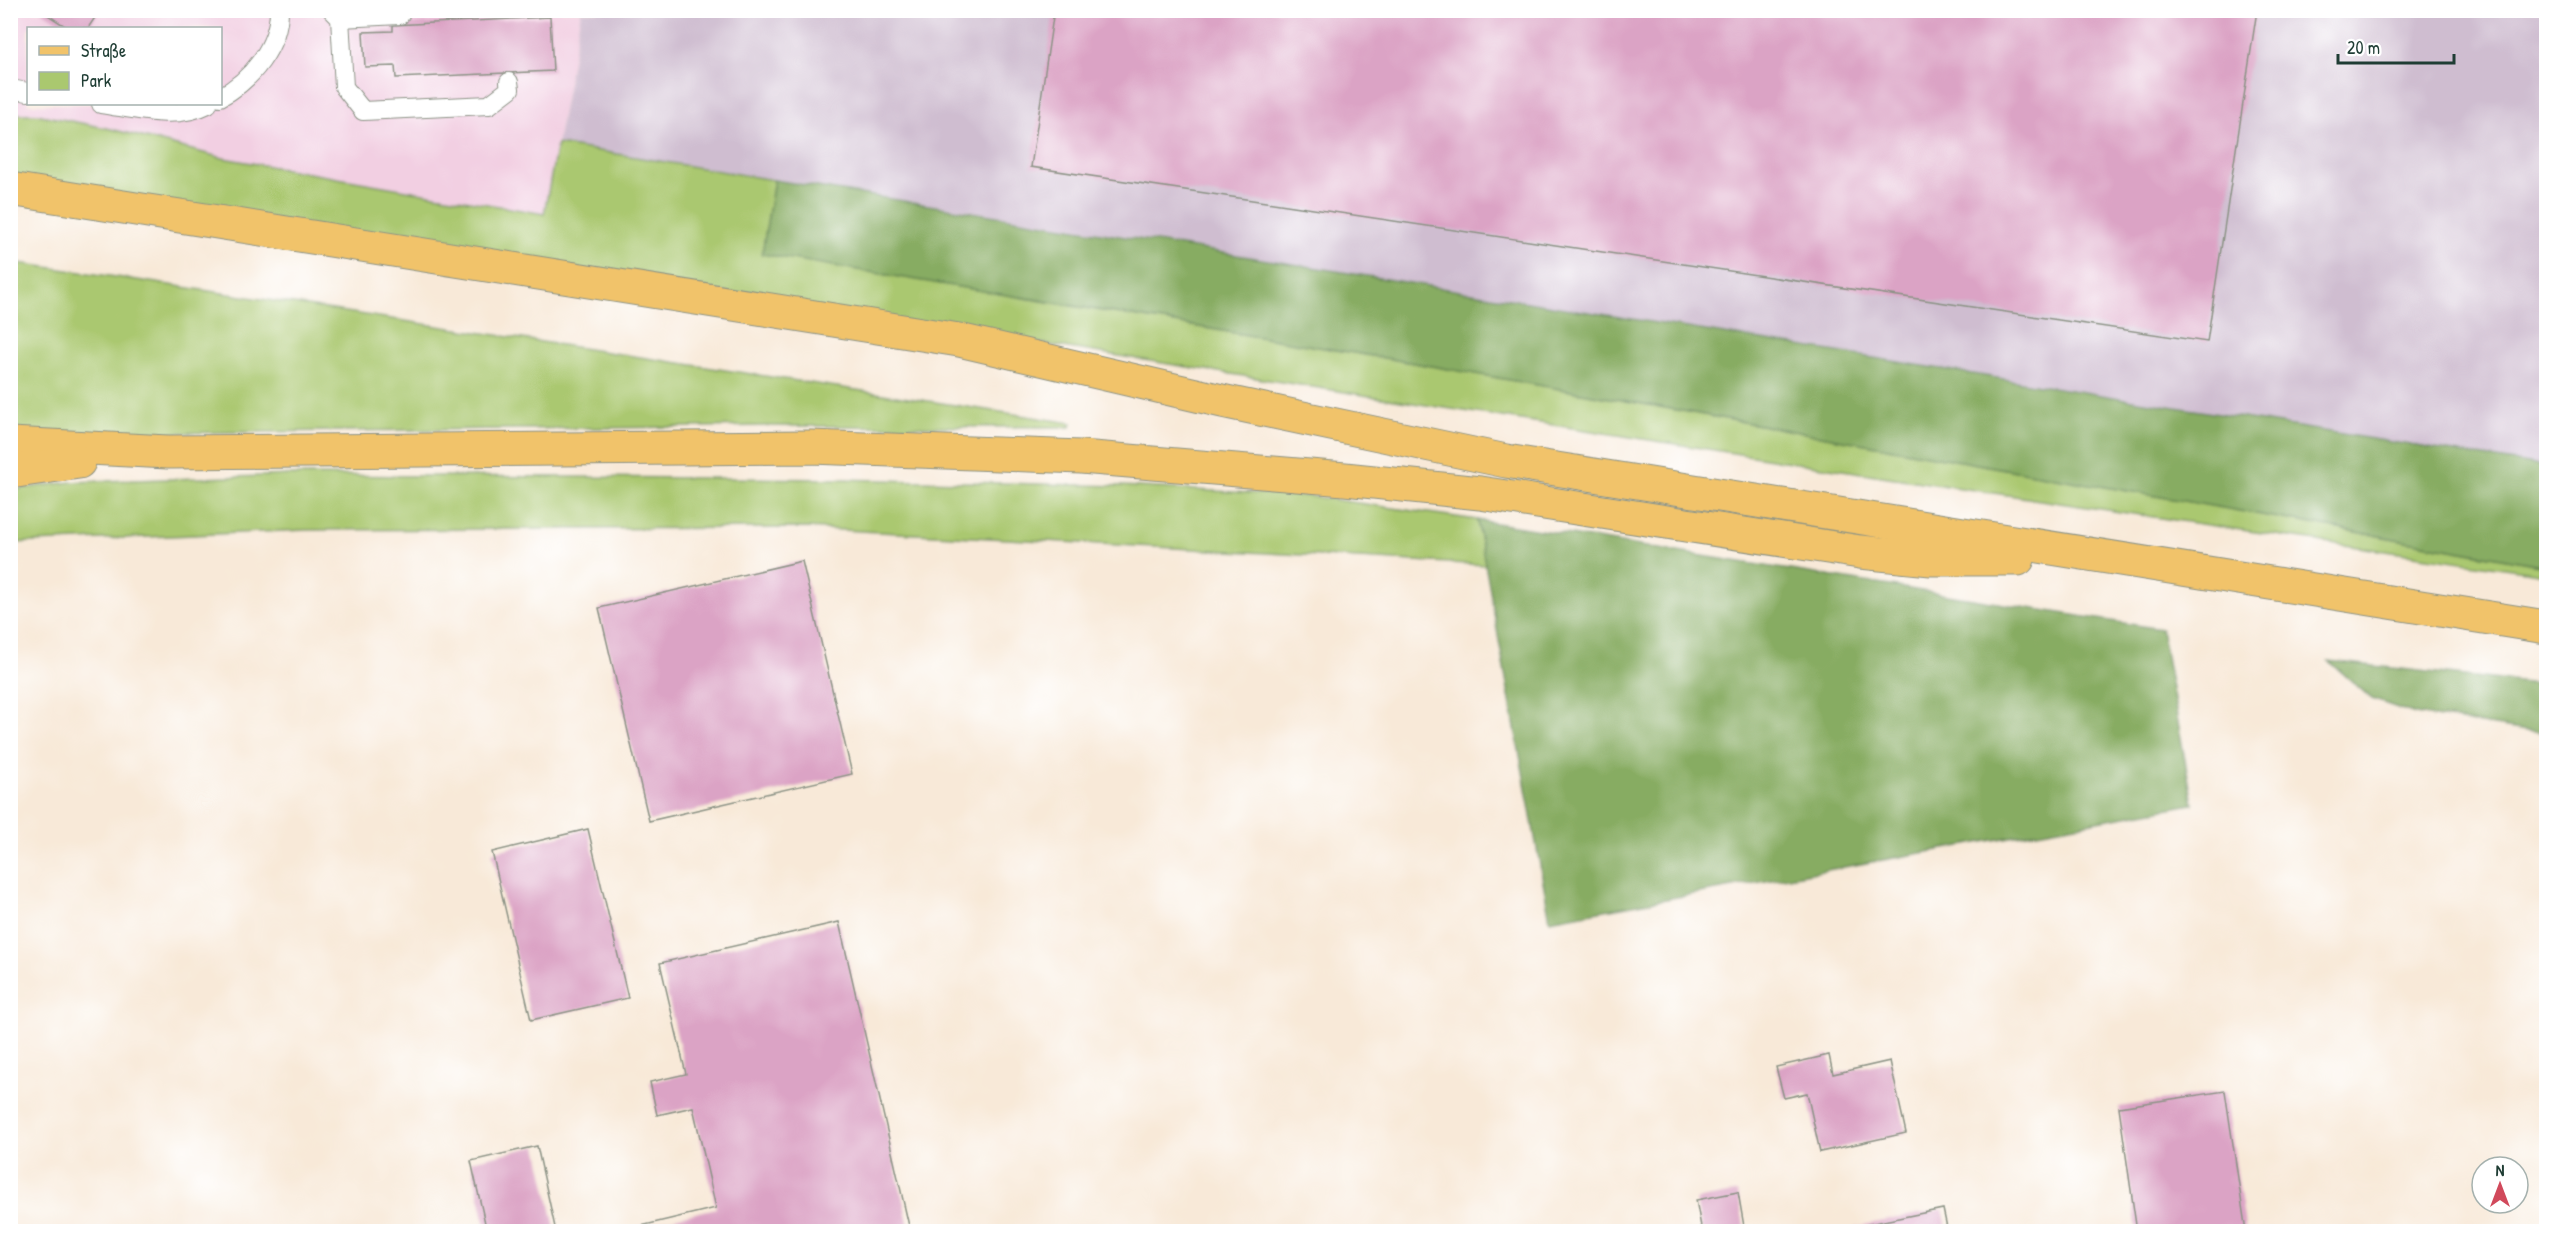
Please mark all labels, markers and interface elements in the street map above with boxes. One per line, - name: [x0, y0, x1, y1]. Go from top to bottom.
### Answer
- legend: [27, 27, 222, 105]
- scale bar: [2338, 27, 2454, 65]
- text: 20 m: [2347, 35, 2380, 60]
- text: Straße: [81, 38, 126, 63]
- text: Park: [81, 68, 112, 93]
- north arrow: [2470, 1155, 2530, 1215]
- text: N: [2496, 1159, 2505, 1181]

